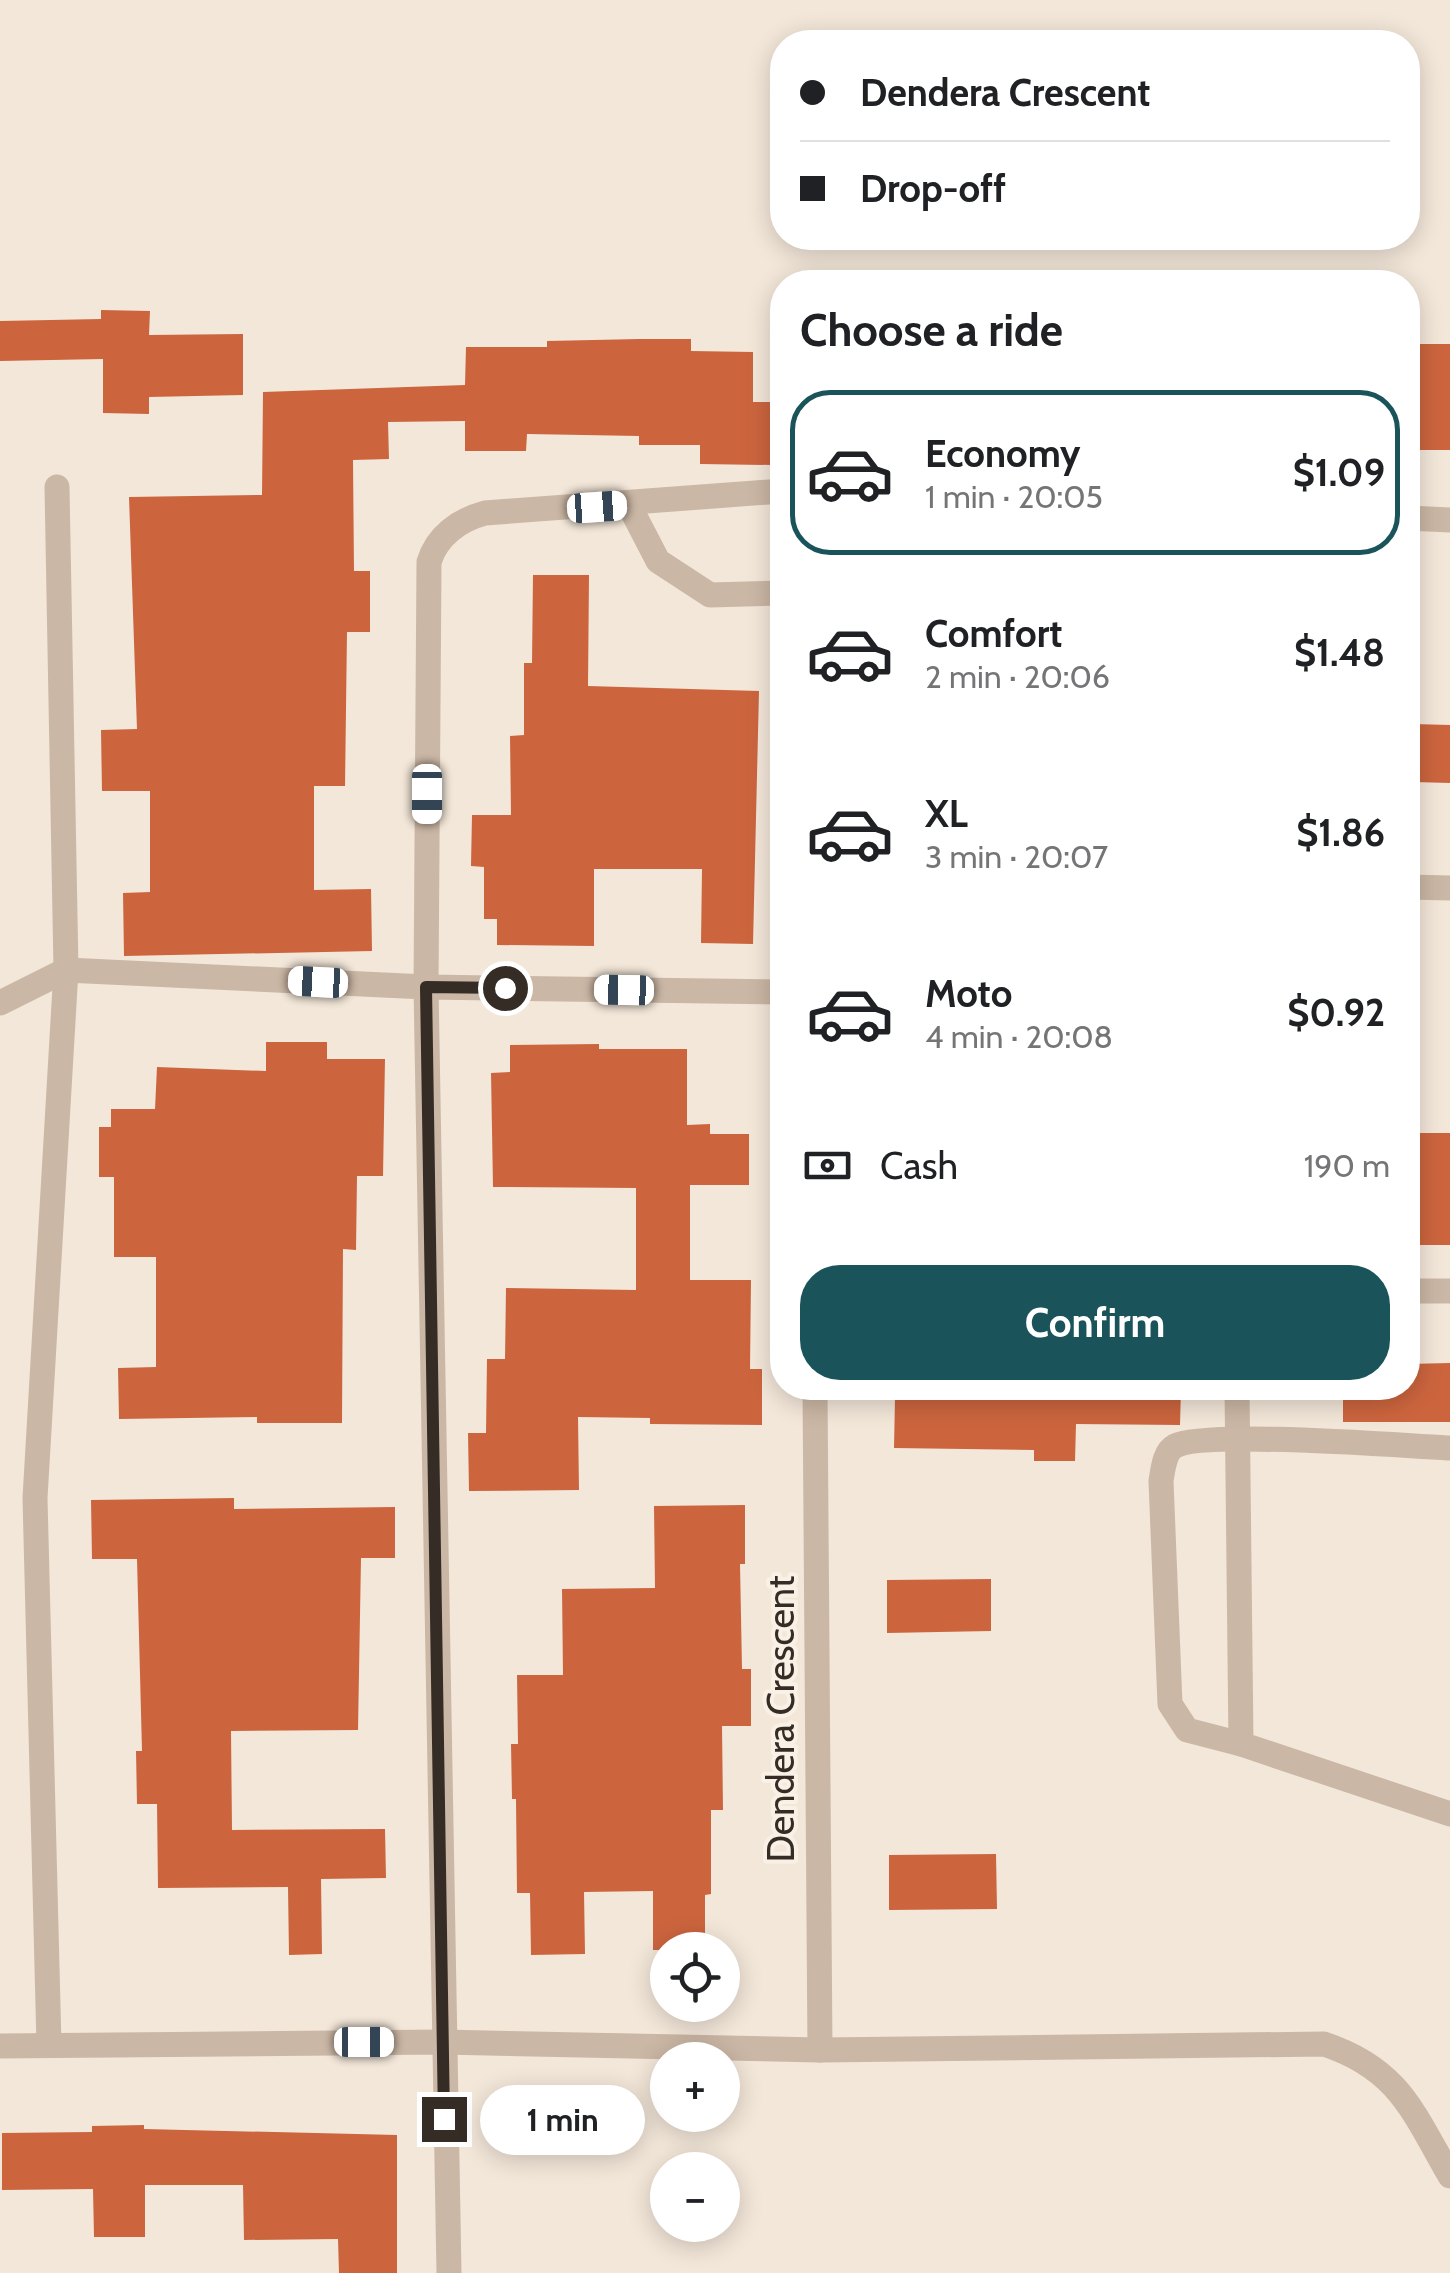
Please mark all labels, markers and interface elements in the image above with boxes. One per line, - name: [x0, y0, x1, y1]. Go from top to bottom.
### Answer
- text: Dendera Crescent: [860, 69, 1150, 116]
- text: Drop-off: [860, 165, 1006, 212]
- text: Choose a ride: [800, 303, 1063, 357]
- icon: car: [805, 428, 895, 518]
- text: Economy: [925, 430, 1080, 477]
- text: $1.09: [1293, 449, 1385, 496]
- text: 1 min · 20:05: [925, 477, 1103, 516]
- car: [566, 490, 628, 524]
- icon: car: [805, 608, 895, 698]
- text: Comfort: [925, 610, 1062, 657]
- text: $1.48: [1294, 629, 1385, 676]
- text: 2 min · 20:06: [925, 657, 1110, 696]
- car: [412, 764, 442, 824]
- icon: car: [805, 788, 895, 878]
- text: XL: [925, 790, 968, 837]
- text: $1.86: [1296, 809, 1385, 856]
- text: 3 min · 20:07: [925, 837, 1108, 876]
- car: [287, 965, 349, 999]
- route start: [483, 966, 528, 1011]
- icon: car: [805, 968, 895, 1058]
- text: Moto: [925, 970, 1012, 1017]
- car: [594, 974, 654, 1006]
- text: $0.92: [1287, 989, 1385, 1036]
- text: 4 min · 20:08: [925, 1017, 1113, 1056]
- icon: cash: [800, 1138, 855, 1193]
- text: Cash: [880, 1142, 958, 1189]
- text: 190 m: [1304, 1146, 1390, 1185]
- button: Confirm: [800, 1265, 1390, 1380]
- street label: Dendera Crescent: [757, 1575, 804, 1863]
- map controls: [650, 1932, 740, 2242]
- button: locate: [650, 1932, 740, 2022]
- car: [334, 2027, 394, 2057]
- button: +: [650, 2042, 740, 2132]
- callout: 1 min: [479, 2084, 644, 2154]
- route end: [422, 2097, 467, 2142]
- text: 1 min: [526, 2100, 599, 2139]
- button: −: [650, 2152, 740, 2242]

